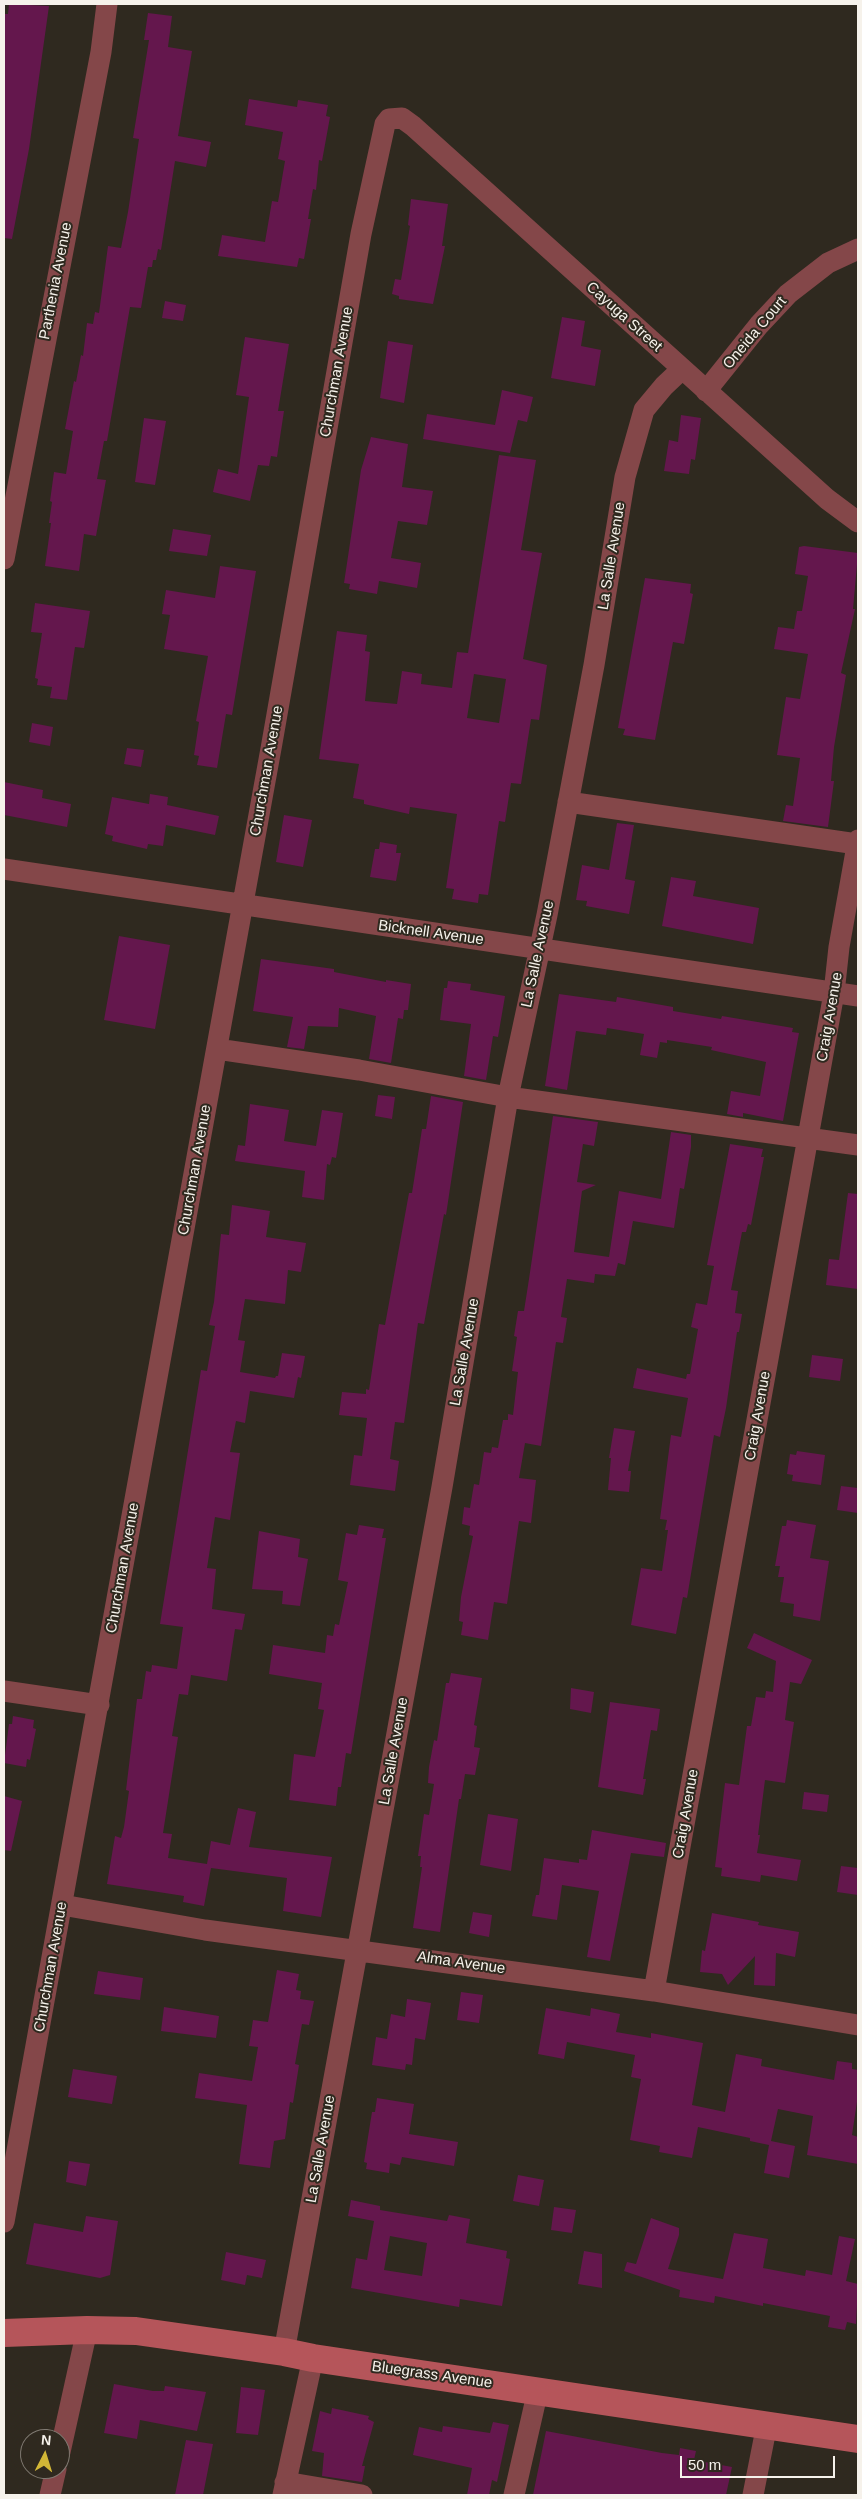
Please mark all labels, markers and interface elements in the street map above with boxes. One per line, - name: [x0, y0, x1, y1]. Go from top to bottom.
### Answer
- street label: Parthenia Avenue: [36, 221, 76, 341]
- street label: Cayuga Street: [582, 278, 666, 356]
- street label: Oneida Court: [719, 293, 791, 373]
- street label: Churchman Avenue: [317, 305, 357, 439]
- street label: La Salle Avenue: [595, 501, 629, 611]
- street label: Churchman Avenue: [247, 704, 287, 838]
- street label: La Salle Avenue: [518, 899, 558, 1009]
- street label: Bicknell Avenue: [377, 917, 485, 949]
- street label: Craig Avenue: [813, 971, 847, 1063]
- street label: Churchman Avenue: [175, 1103, 215, 1237]
- street label: La Salle Avenue: [447, 1297, 483, 1407]
- street label: Craig Avenue: [741, 1370, 775, 1462]
- street label: Churchman Avenue: [103, 1501, 143, 1635]
- street label: La Salle Avenue: [376, 1696, 412, 1806]
- street label: Craig Avenue: [669, 1768, 703, 1860]
- street label: Churchman Avenue: [31, 1900, 71, 2034]
- street label: Alma Avenue: [416, 1948, 506, 1978]
- street label: La Salle Avenue: [303, 2094, 339, 2204]
- street label: Bluegrass Avenue: [371, 2358, 493, 2392]
- north arrow: [20, 2429, 70, 2479]
- text: N: [40, 2432, 52, 2448]
- scale bar: [682, 2446, 837, 2478]
- text: 50 m: [688, 2456, 721, 2473]

